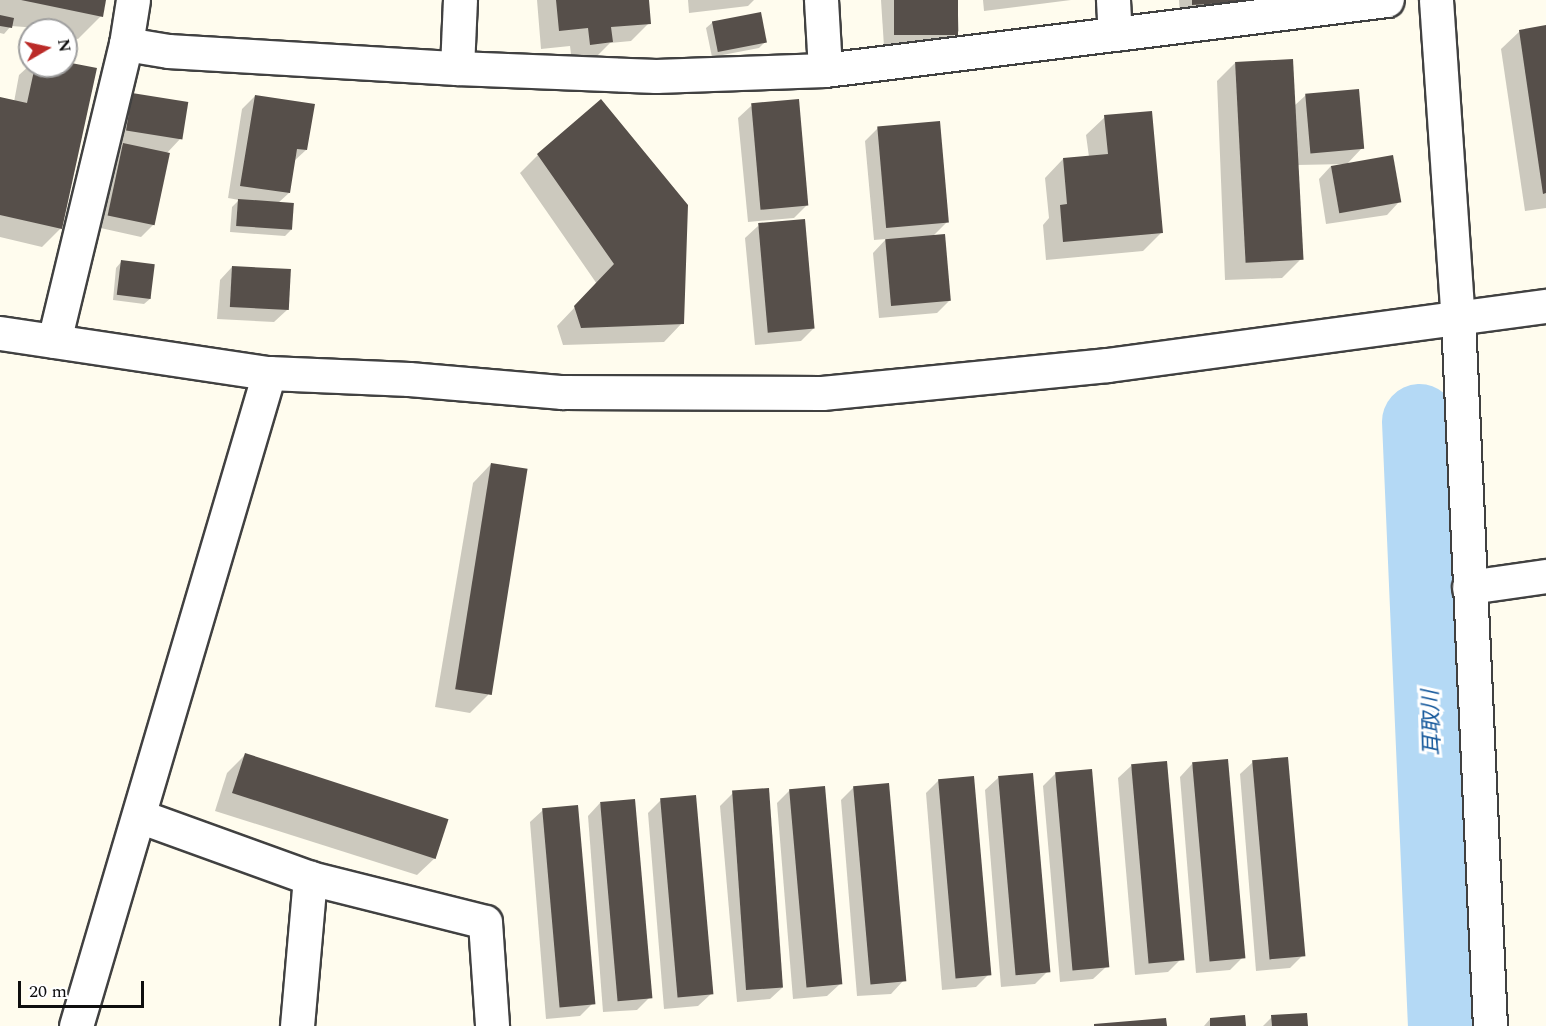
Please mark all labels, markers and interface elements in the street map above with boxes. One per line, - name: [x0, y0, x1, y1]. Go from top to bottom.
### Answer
- north arrow: [18, 18, 78, 78]
- text: N: [51, 37, 77, 54]
- water label: 耳取川: [1418, 690, 1446, 756]
- scale bar: [21, 969, 147, 1007]
- text: 20 m: [29, 978, 67, 1005]

